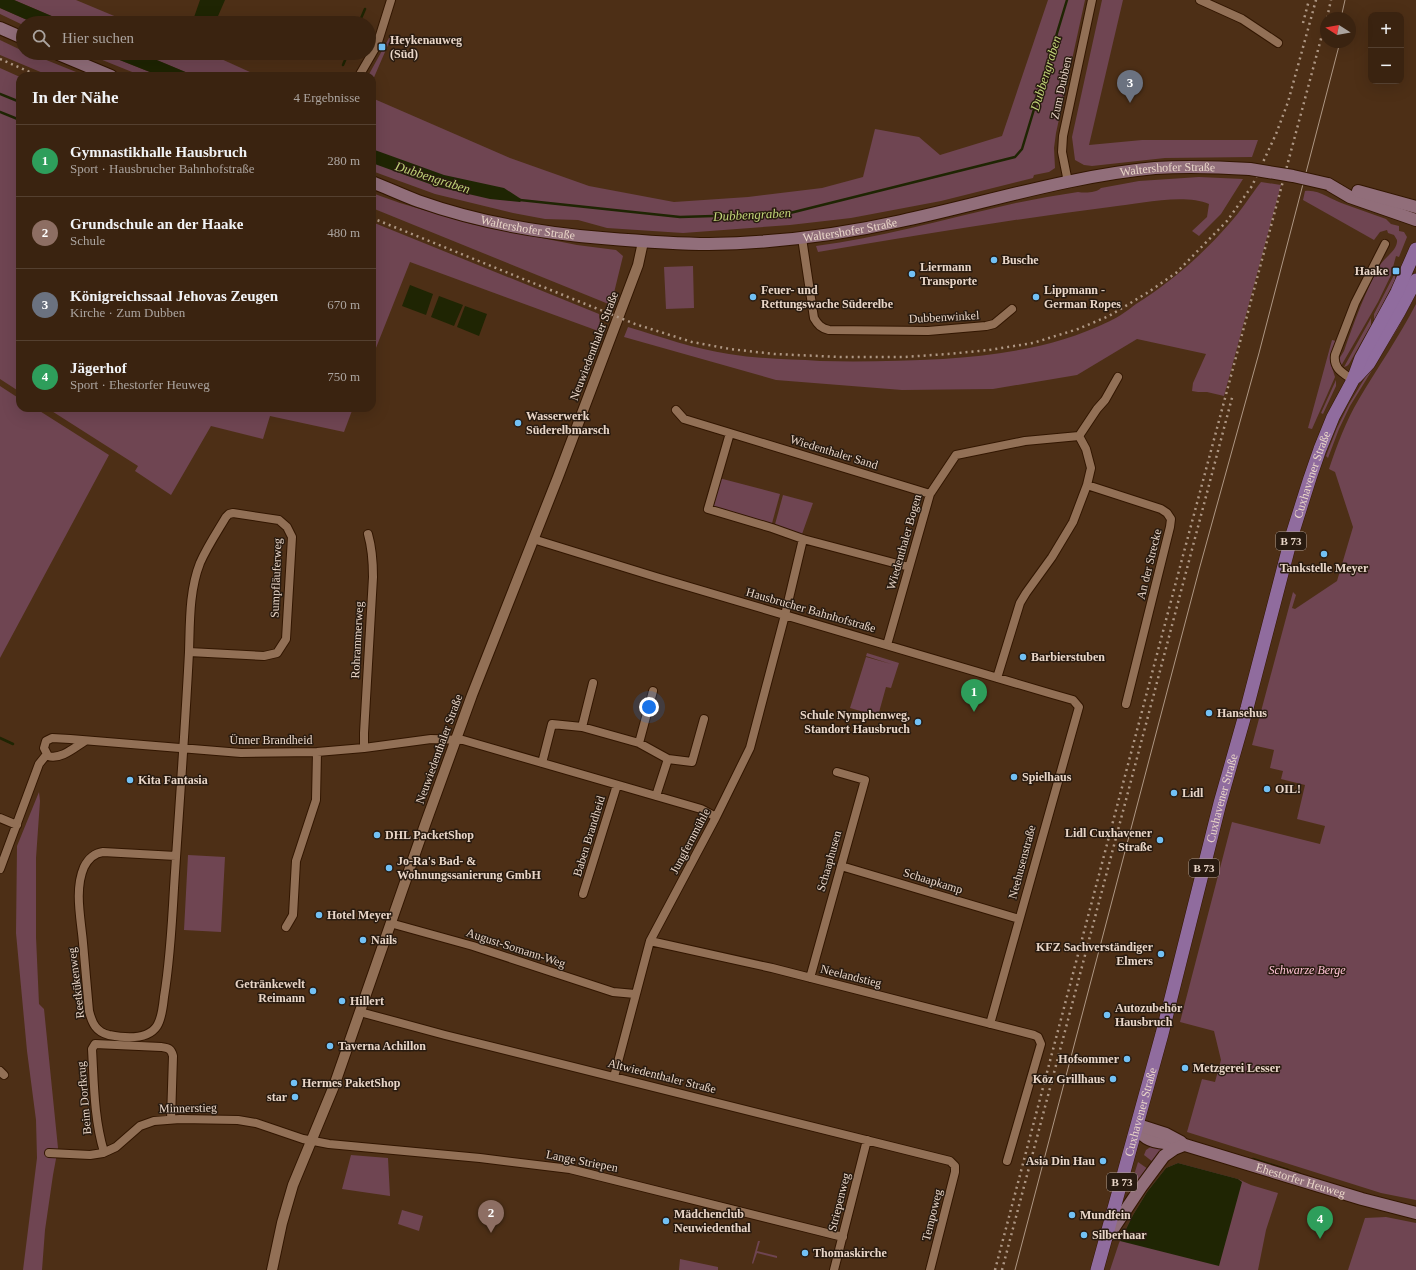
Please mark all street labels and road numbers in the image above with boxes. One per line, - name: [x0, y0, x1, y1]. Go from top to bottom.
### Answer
- street label: Zum Dubben: [1048, 55, 1074, 121]
- street label: Waltershofer Straße: [1119, 160, 1215, 179]
- street label: Waltershofer Straße: [479, 213, 576, 242]
- street label: Waltershofer Straße: [802, 215, 898, 245]
- street label: Neuwiedenthaler Straße: [567, 290, 621, 402]
- street label: Dubbenwinkel: [908, 308, 980, 326]
- street label: Cuxhavener Straße: [1291, 429, 1334, 520]
- street label: Wiedenthaler Sand: [788, 432, 880, 472]
- street label: Wiedenthaler Bogen: [884, 493, 924, 591]
- street label: An der Strecke: [1134, 527, 1164, 601]
- road number: B 73: [1276, 532, 1306, 550]
- street label: Sumpfläuferweg: [268, 538, 284, 618]
- street label: Hausbrucher Bahnhofstraße: [745, 585, 877, 635]
- street label: Rohrammerweg: [348, 601, 366, 679]
- street label: Neuwiedenthaler Straße: [413, 692, 465, 806]
- street label: Ünner Brandheid: [230, 733, 312, 747]
- street label: Cuxhavener Straße: [1203, 752, 1241, 844]
- street label: Baben Brandheid: [570, 794, 608, 878]
- street label: Jungfernmühle: [667, 806, 713, 876]
- street label: Neehusenstraße: [1005, 823, 1039, 901]
- street label: Schaaphusen: [814, 829, 844, 893]
- road number: B 73: [1189, 859, 1219, 877]
- street label: Schaapkamp: [902, 865, 964, 897]
- street label: August-Somann-Weg: [465, 925, 567, 971]
- street label: Reetkükenweg: [65, 947, 87, 1019]
- street label: Neelandstieg: [819, 962, 883, 990]
- street label: Altwiedenthaler Straße: [606, 1056, 718, 1096]
- street label: Beim Dorfkrug: [74, 1061, 94, 1135]
- street label: Cuxhavener Straße: [1122, 1066, 1159, 1158]
- street label: Minnerstieg: [159, 1100, 217, 1116]
- street label: Lange Striepen: [545, 1147, 619, 1175]
- street label: Ehestorfer Heuweg: [1254, 1160, 1347, 1201]
- street label: Striepenweg: [825, 1171, 853, 1233]
- road number: B 73: [1107, 1173, 1137, 1191]
- street label: Tempoweg: [919, 1188, 945, 1242]

